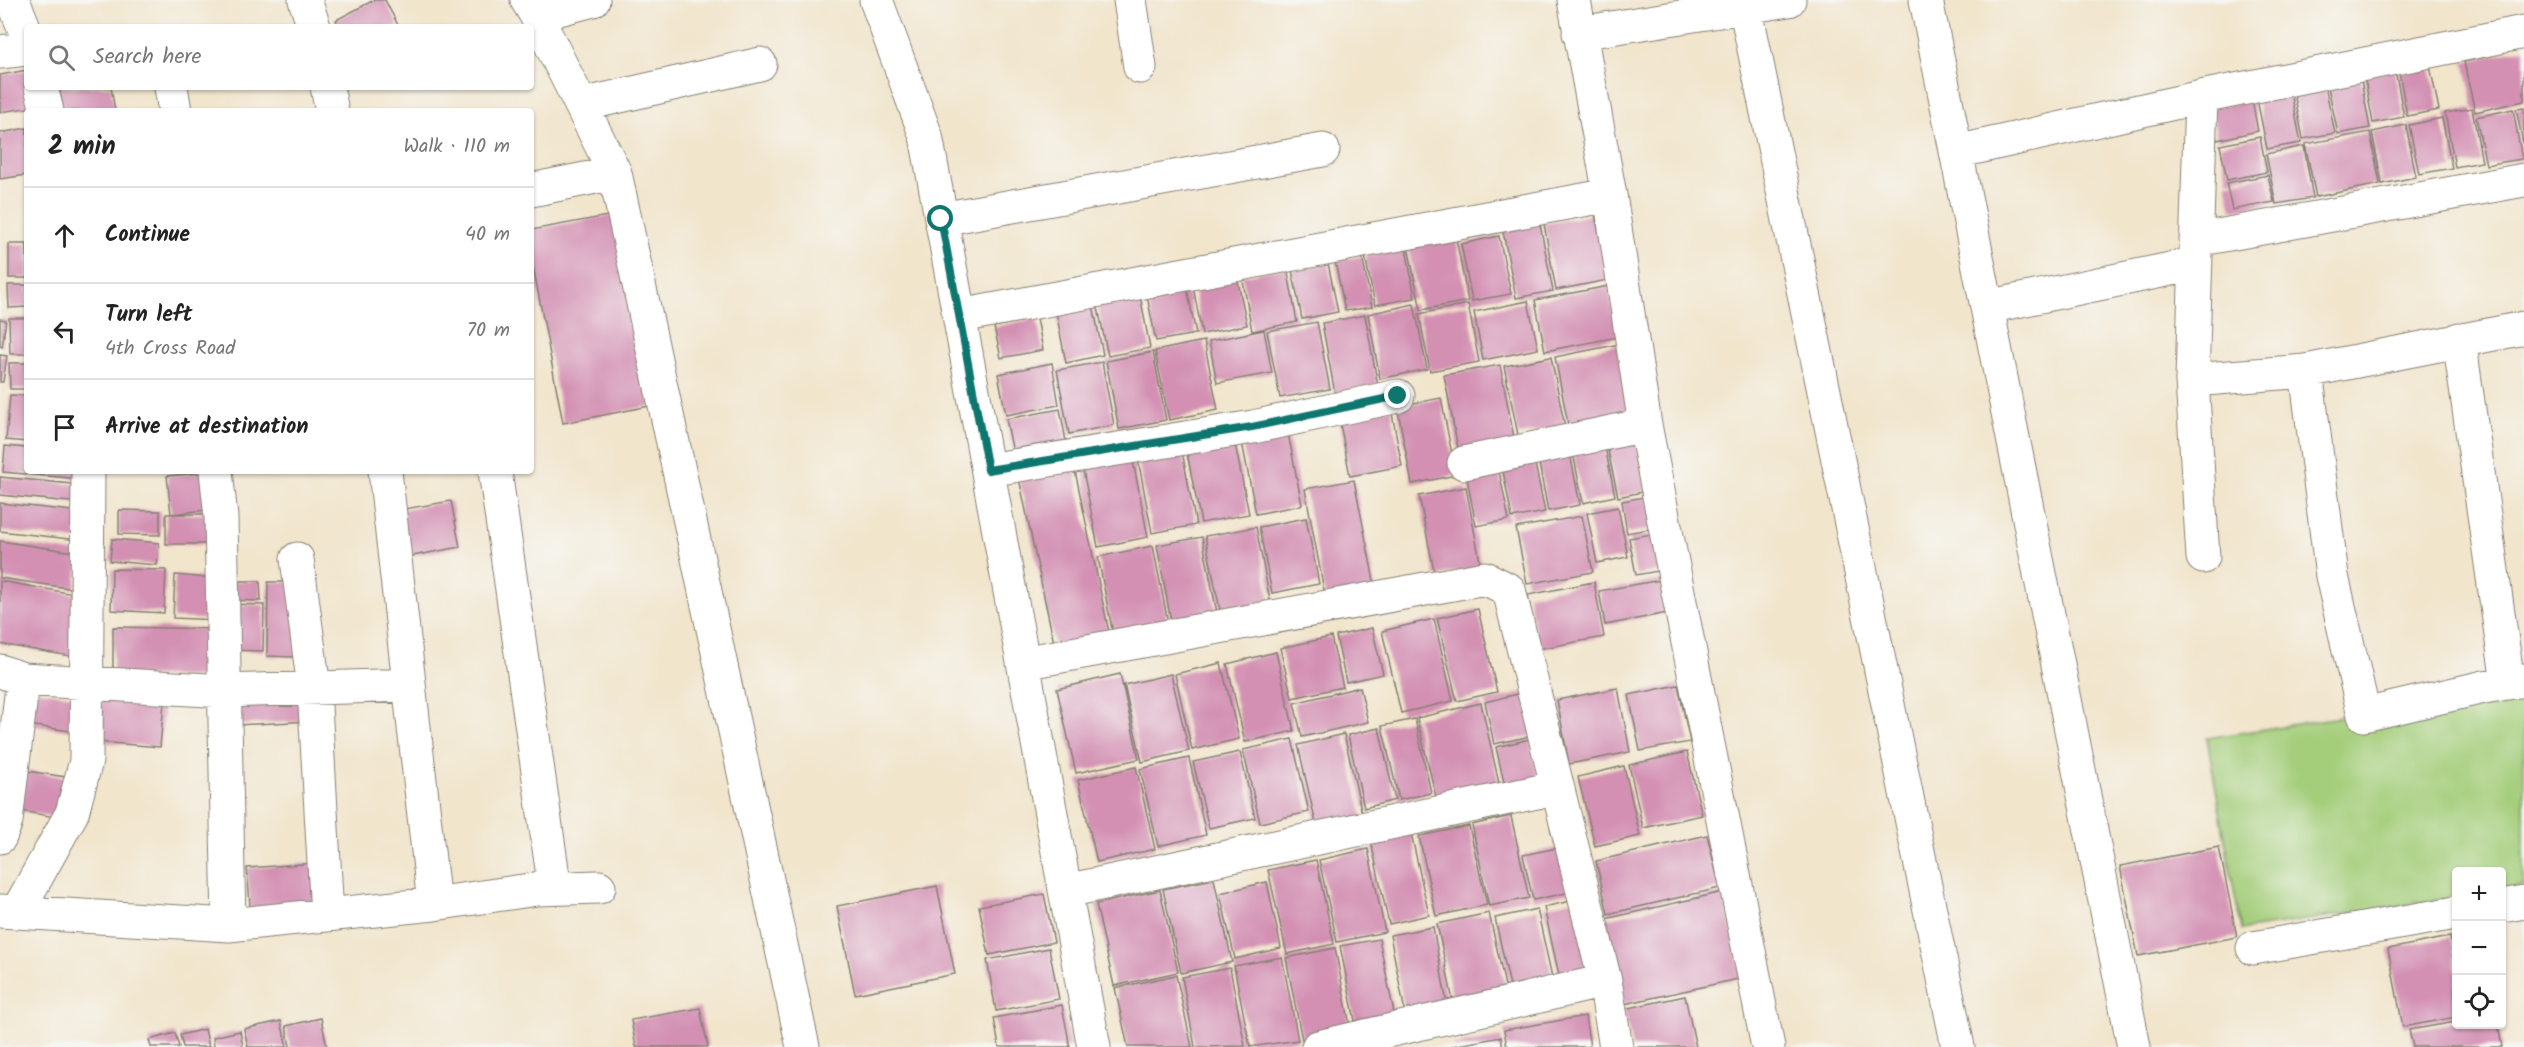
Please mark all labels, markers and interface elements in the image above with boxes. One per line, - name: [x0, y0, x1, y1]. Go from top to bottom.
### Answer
- search box: [24, 24, 534, 90]
- text: Search here: [93, 40, 201, 75]
- icon: search: [45, 41, 78, 74]
- text: 2 min: [48, 126, 116, 168]
- text: Walk · 110 m: [403, 131, 510, 163]
- route start: [927, 205, 953, 231]
- text: Continue: [105, 218, 190, 253]
- icon: ahead: [48, 219, 81, 252]
- text: 40 m: [465, 219, 510, 251]
- text: Turn left: [105, 298, 192, 333]
- icon: left: [48, 315, 81, 348]
- text: 70 m: [467, 315, 510, 347]
- text: 4th Cross Road: [105, 333, 235, 365]
- route end: [1384, 382, 1410, 408]
- text: Arrive at destination: [105, 410, 308, 445]
- icon: arrive: [48, 411, 81, 444]
- map controls: [2452, 867, 2506, 1029]
- button: +: [2452, 867, 2506, 921]
- button: −: [2452, 921, 2506, 975]
- button: locate: [2452, 975, 2506, 1029]

